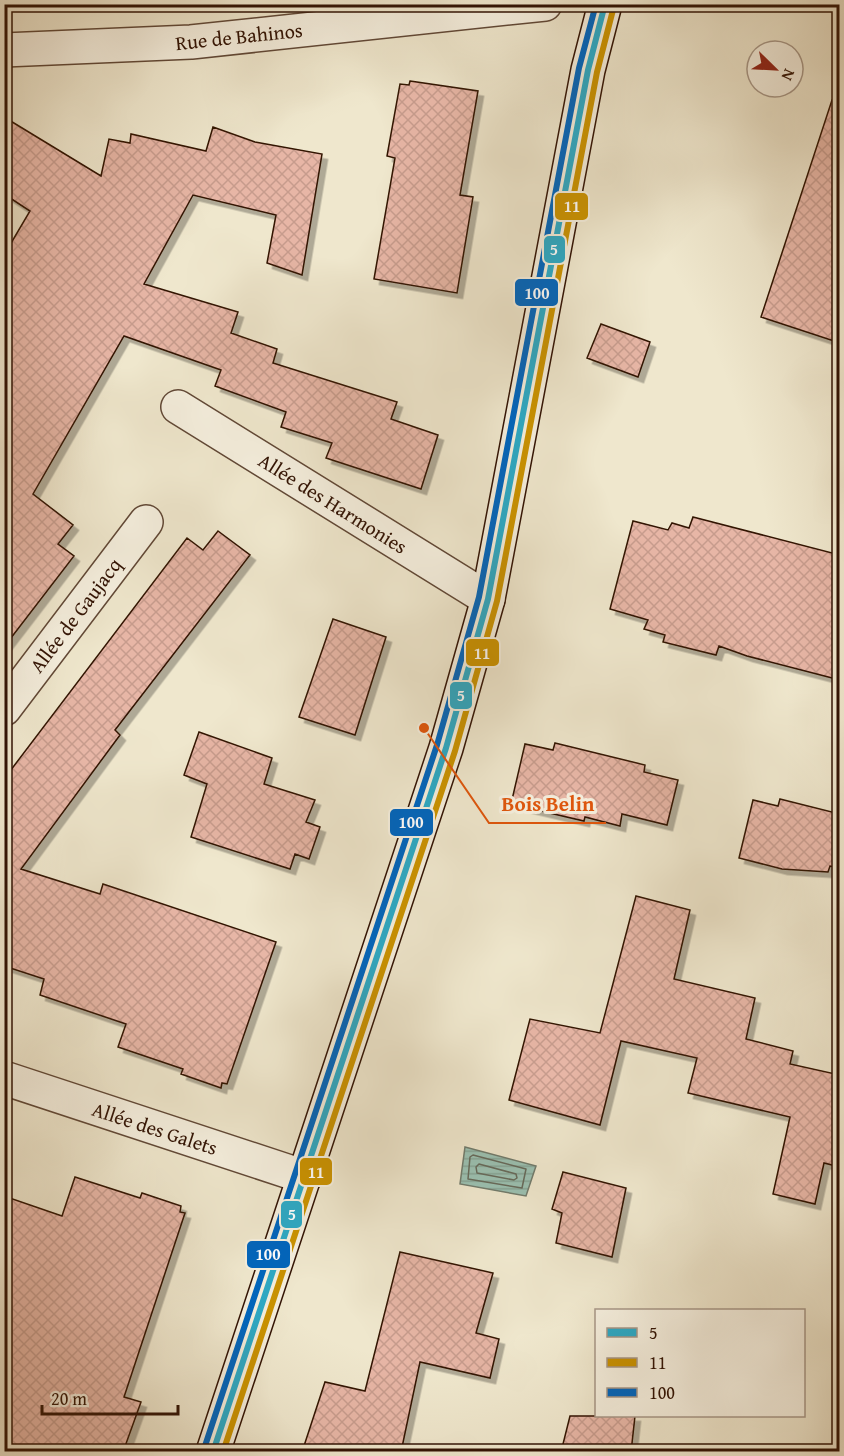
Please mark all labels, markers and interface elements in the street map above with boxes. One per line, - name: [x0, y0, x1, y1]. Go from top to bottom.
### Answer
- street label: Rue de Bahinos: [174, 15, 304, 57]
- north arrow: [745, 39, 805, 99]
- text: N: [775, 65, 802, 85]
- line badge: 11: [554, 192, 589, 221]
- text: 11: [564, 194, 580, 218]
- line badge: 5: [543, 235, 566, 264]
- text: 5: [550, 237, 558, 261]
- line badge: 100: [514, 278, 559, 307]
- text: 100: [525, 281, 549, 305]
- street label: Allée des Harmonies: [253, 445, 413, 561]
- street label: Allée de Gaujacq: [22, 551, 128, 679]
- line badge: 11: [465, 638, 500, 667]
- text: 11: [474, 641, 490, 665]
- line badge: 5: [449, 681, 473, 710]
- text: 5: [457, 683, 465, 707]
- callout: Bois Belin: [489, 784, 606, 823]
- text: Bois Belin: [501, 788, 595, 819]
- line badge: 100: [389, 808, 434, 837]
- text: 100: [399, 810, 423, 834]
- street label: Allée des Galets: [89, 1094, 221, 1162]
- line badge: 11: [299, 1157, 333, 1186]
- text: 11: [308, 1160, 324, 1184]
- line badge: 5: [280, 1200, 303, 1229]
- text: 5: [288, 1202, 296, 1226]
- line badge: 100: [246, 1240, 291, 1269]
- text: 100: [256, 1242, 280, 1266]
- legend: [595, 1309, 805, 1417]
- text: 5: [649, 1319, 658, 1346]
- text: 11: [649, 1349, 666, 1376]
- scale bar: [42, 1378, 178, 1416]
- text: 100: [649, 1379, 675, 1406]
- text: 20 m: [51, 1385, 87, 1412]

